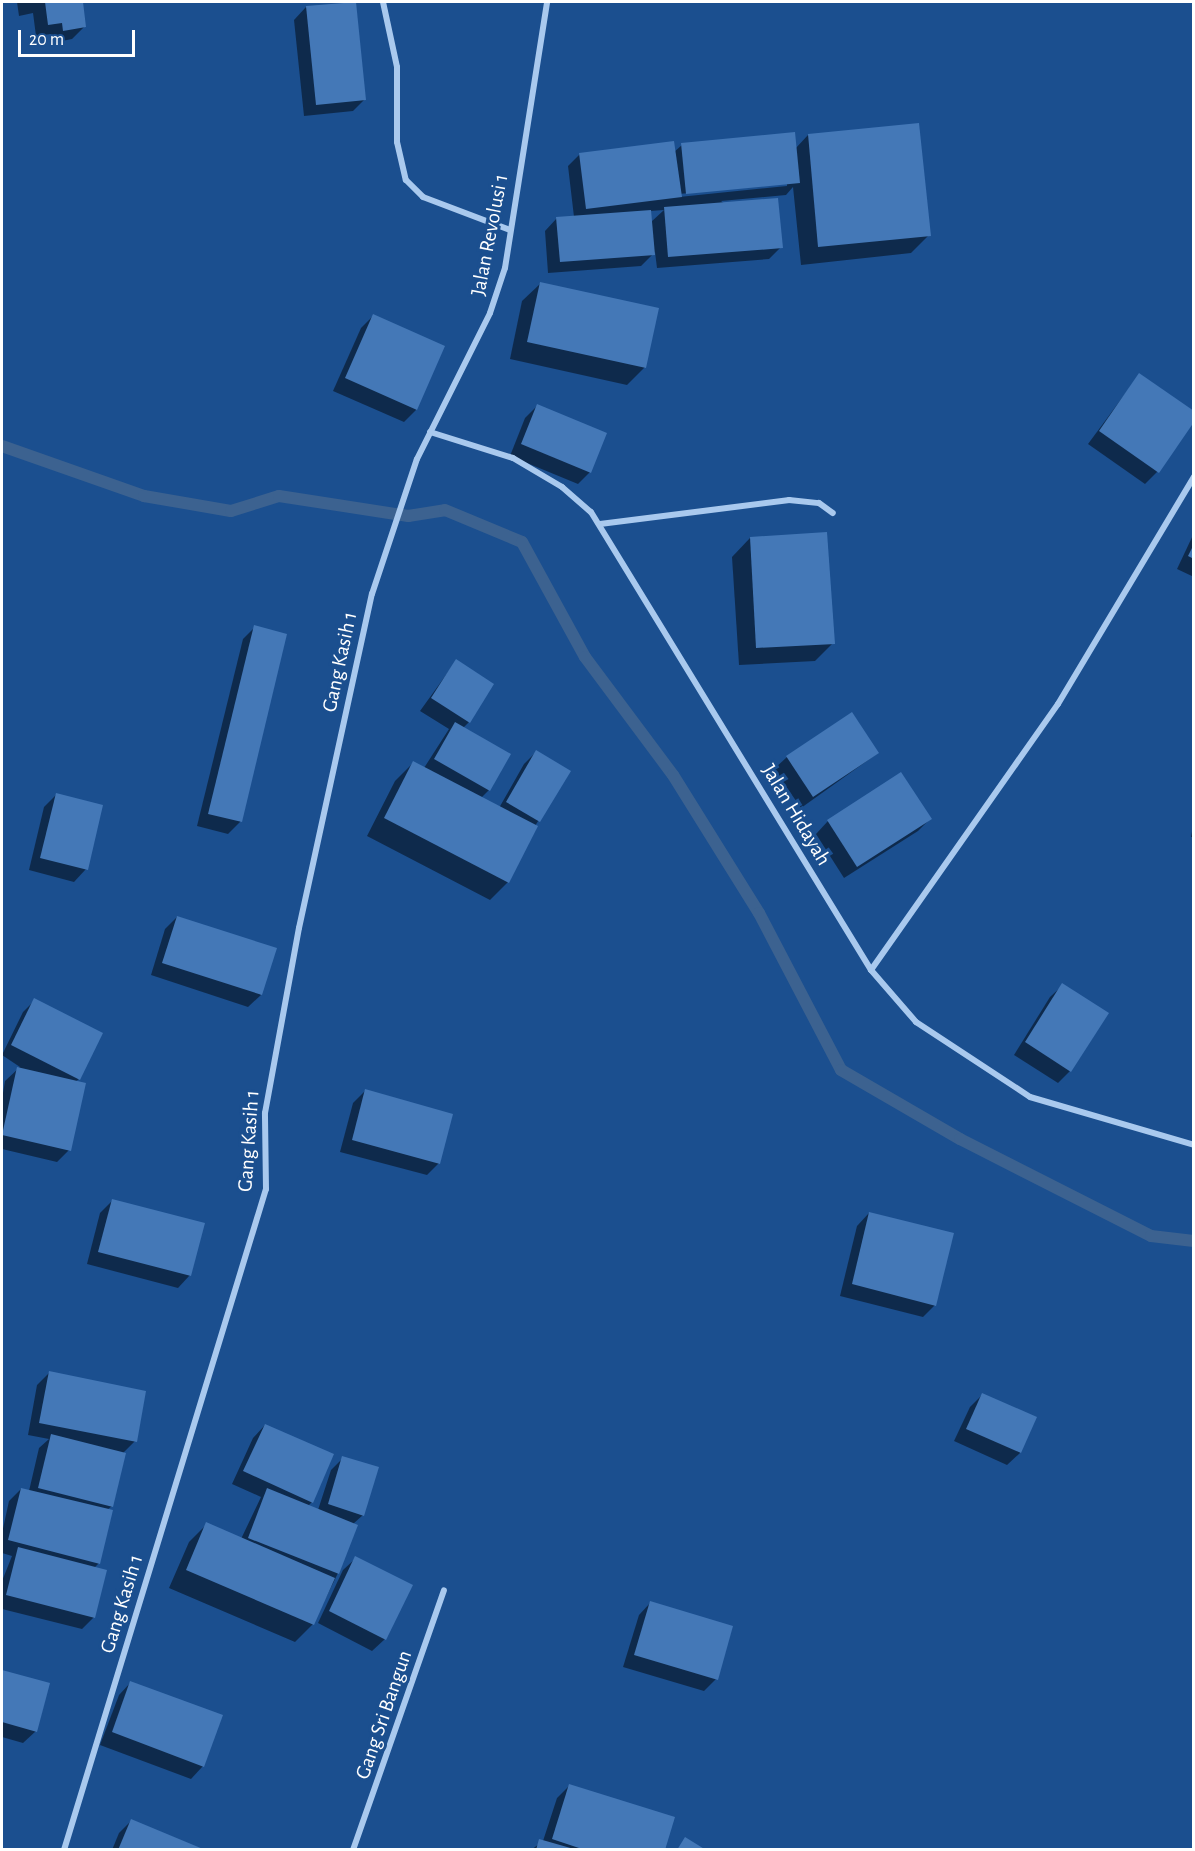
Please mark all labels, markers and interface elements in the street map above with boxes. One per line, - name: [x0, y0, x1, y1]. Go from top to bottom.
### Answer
- scale bar: [21, 18, 138, 56]
- text: 20 m: [29, 31, 64, 49]
- street label: Jalan Revolusi 1: [466, 172, 514, 298]
- street label: Gang Kasih 1: [317, 610, 363, 714]
- street label: Jalan Hidayah: [756, 760, 836, 870]
- street label: Gang Kasih 1: [233, 1089, 265, 1193]
- street label: Gang Kasih 1: [95, 1552, 149, 1656]
- street label: Gang Sri Bangun: [350, 1647, 418, 1783]

